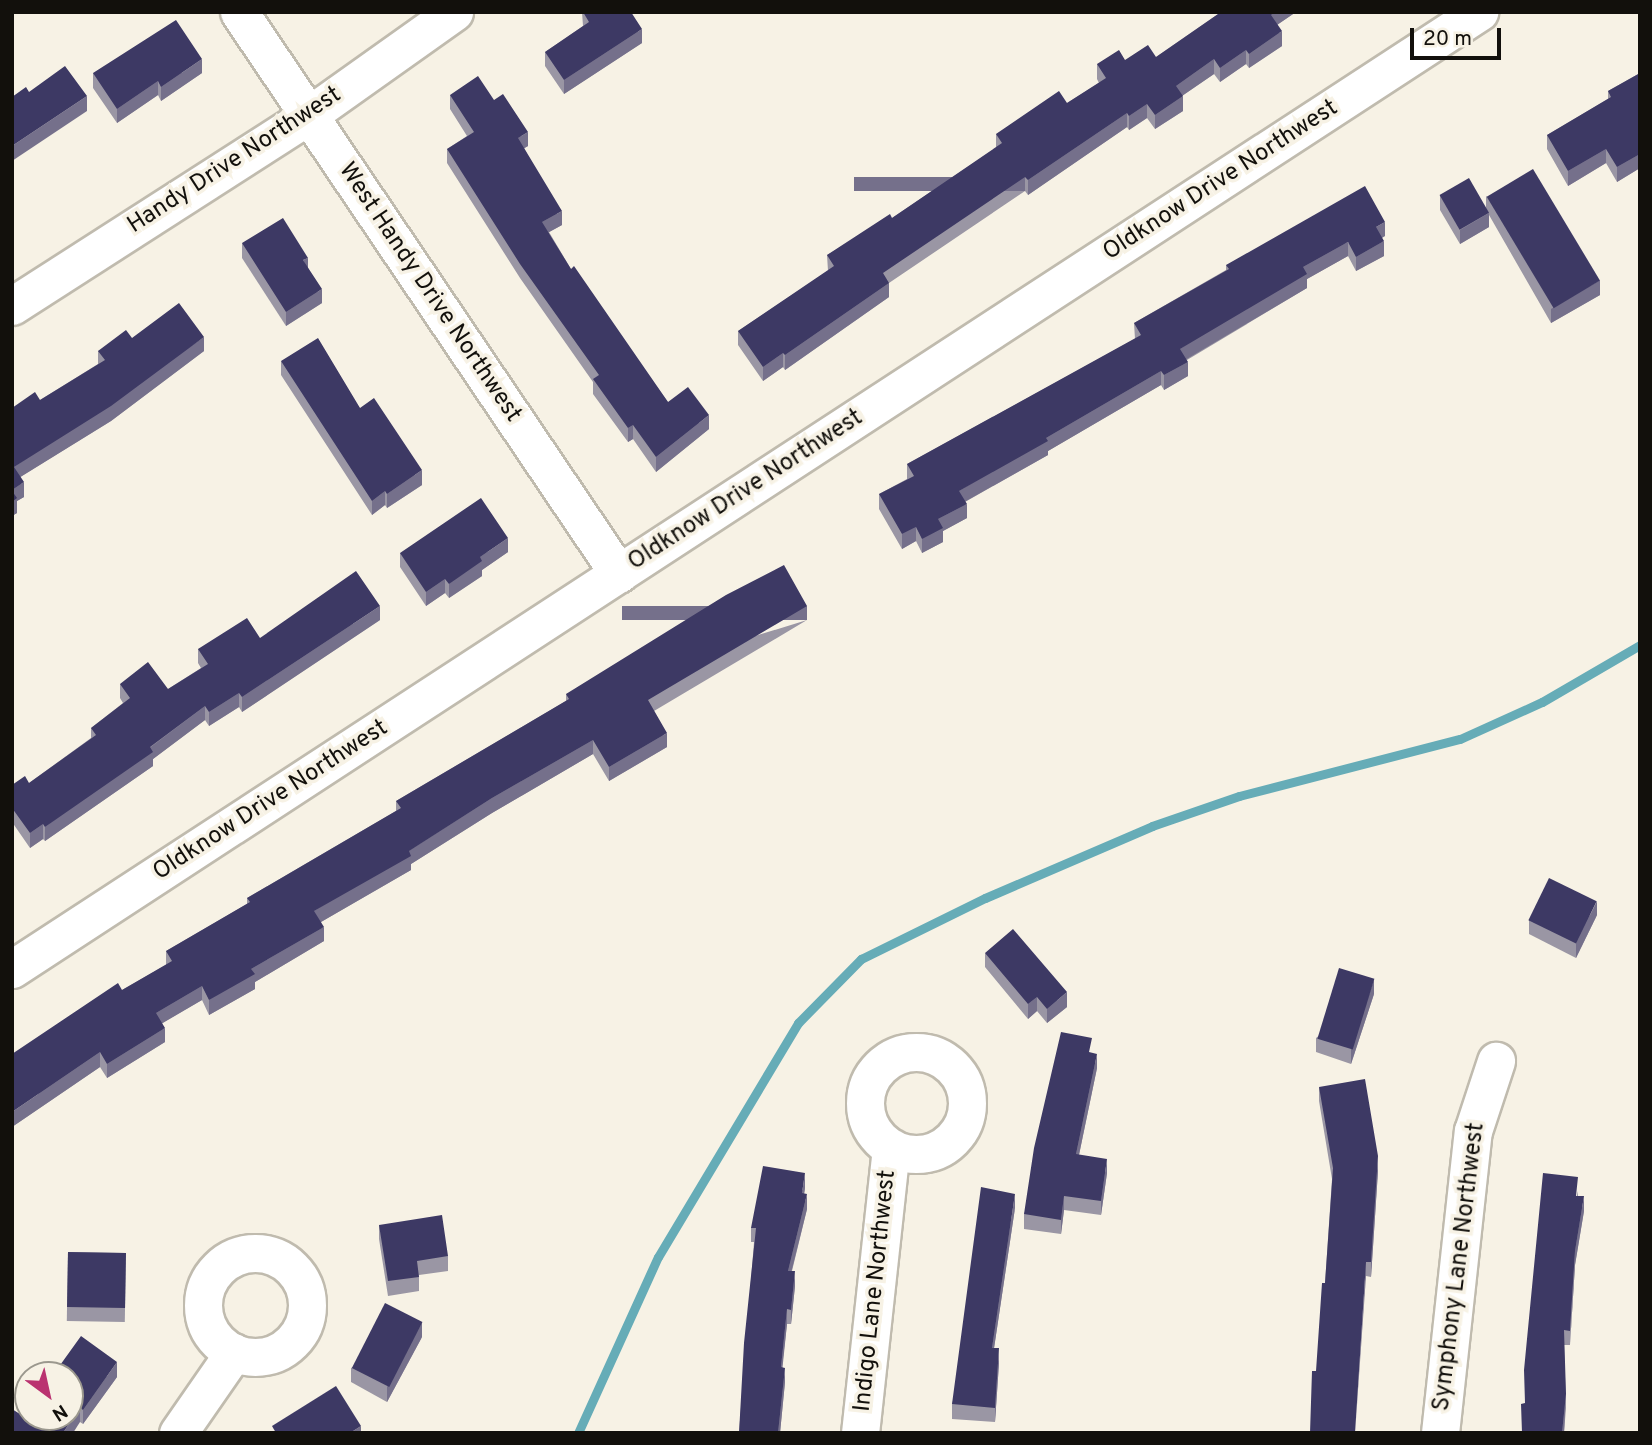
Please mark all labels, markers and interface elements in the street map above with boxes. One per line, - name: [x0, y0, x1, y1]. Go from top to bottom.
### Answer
- scale bar: [1414, 14, 1505, 58]
- text: 20 m: [1423, 26, 1472, 53]
- street label: Handy Drive Northwest: [123, 81, 347, 241]
- street label: Oldknow Drive Northwest: [1098, 94, 1344, 268]
- street label: West Handy Drive Northwest: [331, 158, 527, 428]
- street label: Oldknow Drive Northwest: [623, 404, 869, 578]
- street label: Oldknow Drive Northwest: [148, 714, 394, 888]
- street label: Symphony Lane Northwest: [1428, 1121, 1492, 1413]
- street label: Indigo Lane Northwest: [849, 1169, 903, 1413]
- north arrow: [14, 1361, 84, 1431]
- text: N: [47, 1398, 72, 1426]

